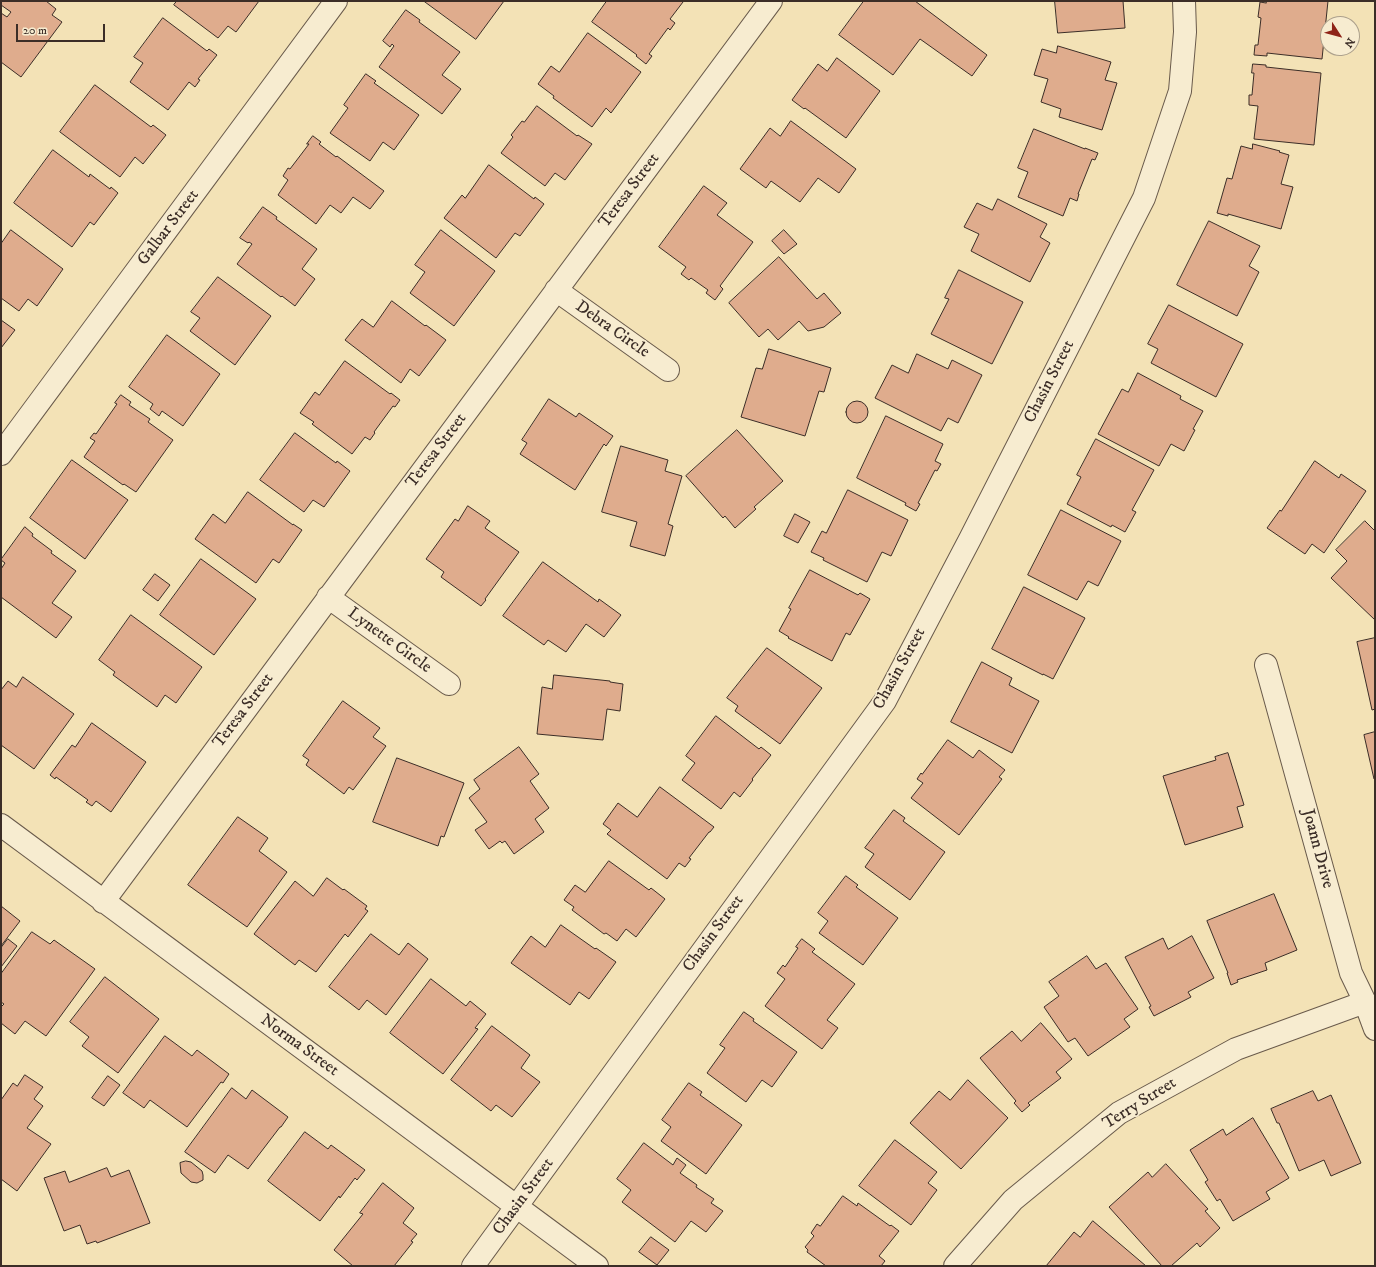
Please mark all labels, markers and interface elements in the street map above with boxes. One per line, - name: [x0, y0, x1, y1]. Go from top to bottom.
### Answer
- scale bar: [18, 16, 107, 42]
- north arrow: [1320, 16, 1360, 56]
- text: 20 m: [23, 23, 47, 38]
- text: N: [1341, 35, 1357, 50]
- street label: Teresa Street: [595, 150, 665, 232]
- street label: Galbar Street: [134, 186, 204, 270]
- street label: Debra Circle: [571, 297, 653, 363]
- street label: Chasin Street: [1020, 337, 1080, 427]
- street label: Teresa Street: [402, 410, 472, 492]
- street label: Lynette Circle: [343, 604, 435, 678]
- street label: Chasin Street: [869, 625, 931, 713]
- street label: Teresa Street: [209, 670, 279, 752]
- street label: Joann Drive: [1297, 807, 1337, 891]
- street label: Chasin Street: [679, 892, 749, 976]
- street label: Norma Street: [256, 1011, 342, 1081]
- street label: Terry Street: [1099, 1073, 1181, 1135]
- street label: Chasin Street: [489, 1155, 559, 1239]

